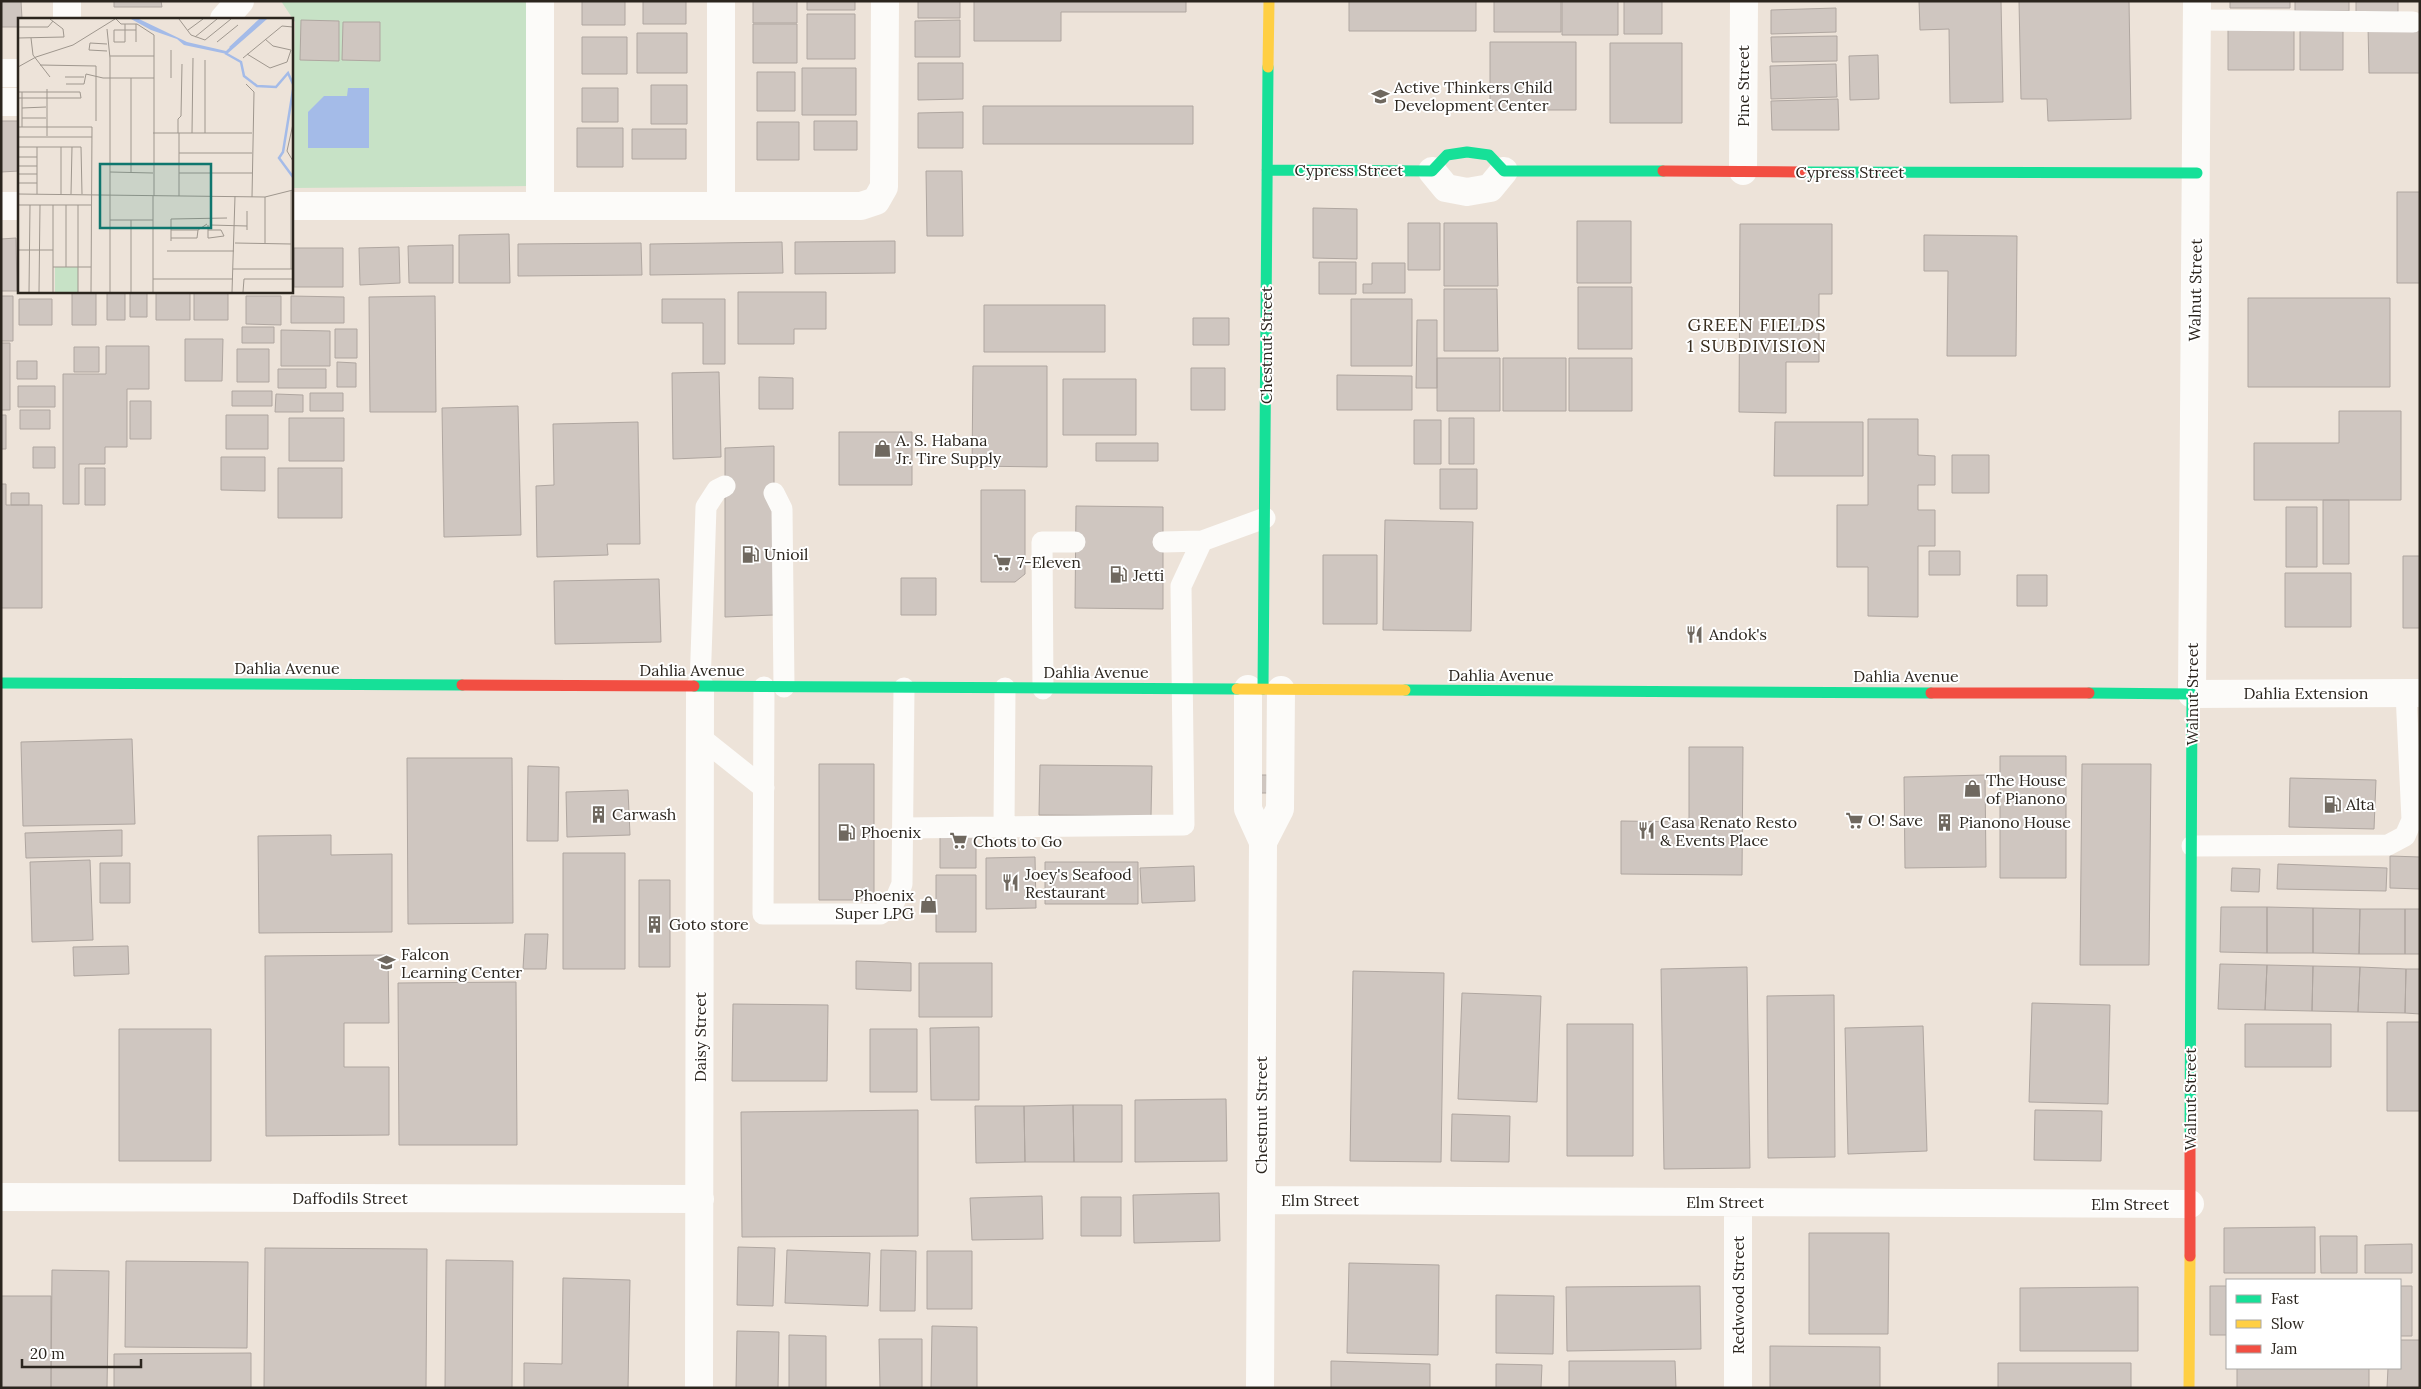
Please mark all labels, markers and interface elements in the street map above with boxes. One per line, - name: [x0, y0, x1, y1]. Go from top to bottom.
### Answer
- inset map: [18, 18, 292, 292]
- street label: Pine Street: [1733, 44, 1753, 127]
- place label: Active Thinkers Child Development Center: [1393, 77, 1553, 115]
- school or university icon: Active Thinkers Child Development Center: [1370, 86, 1390, 106]
- street label: Cypress Street: [1294, 160, 1404, 180]
- street label: Cypress Street: [1795, 162, 1905, 182]
- street label: Walnut Street: [2184, 238, 2206, 342]
- street label: Chestnut Street: [1256, 285, 1276, 404]
- district label: GREEN FIELDS 1 SUBDIVISION: [1687, 313, 1827, 357]
- place label: A. S. Habana Jr. Tire Supply: [895, 430, 1002, 468]
- shop icon: A. S. Habana Jr. Tire Supply: [872, 439, 892, 459]
- fuel station icon: Unioil: [740, 544, 760, 564]
- place label: Unioil: [764, 544, 808, 564]
- supermarket icon: 7-Eleven: [993, 552, 1013, 572]
- place label: 7-Eleven: [1017, 552, 1081, 572]
- fuel station icon: Jetti: [1109, 565, 1129, 585]
- place label: Jetti: [1132, 565, 1164, 585]
- restaurant icon: Andok's: [1685, 624, 1705, 644]
- place label: Andok's: [1708, 624, 1767, 644]
- street label: Walnut Street: [2182, 642, 2202, 745]
- street label: Dahlia Avenue: [234, 658, 340, 678]
- street label: Dahlia Avenue: [639, 660, 745, 680]
- street label: Dahlia Avenue: [1043, 662, 1149, 682]
- street label: Dahlia Avenue: [1448, 665, 1554, 685]
- street label: Dahlia Avenue: [1853, 666, 1959, 686]
- street label: Dahlia Extension: [2244, 683, 2369, 703]
- place label: The House of Pianono: [1986, 770, 2066, 808]
- shop icon: The House of Pianono: [1962, 779, 1982, 799]
- fuel station icon: Alta: [2322, 794, 2342, 814]
- place label: Alta: [2345, 794, 2375, 814]
- building icon: Carwash: [588, 804, 608, 824]
- place label: Carwash: [612, 804, 677, 824]
- supermarket icon: O! Save: [1844, 810, 1864, 830]
- place label: O! Save: [1868, 810, 1923, 830]
- place label: Casa Renato Resto & Events Place: [1660, 812, 1797, 850]
- building icon: Pianono House: [1935, 812, 1955, 832]
- place label: Pianono House: [1959, 812, 2071, 832]
- restaurant icon: Casa Renato Resto & Events Place: [1636, 821, 1656, 841]
- fuel station icon: Phoenix: [837, 822, 857, 842]
- place label: Phoenix: [861, 822, 921, 842]
- supermarket icon: Chots to Go: [949, 831, 969, 851]
- place label: Chots to Go: [973, 831, 1062, 851]
- place label: Joey's Seafood Restaurant: [1024, 864, 1132, 902]
- restaurant icon: Joey's Seafood Restaurant: [1001, 873, 1021, 893]
- place label: Phoenix Super LPG: [835, 885, 915, 923]
- shop icon: Phoenix Super LPG: [918, 894, 938, 914]
- building icon: Goto store: [645, 914, 665, 934]
- place label: Goto store: [669, 914, 749, 934]
- place label: Falcon Learning Center: [401, 944, 522, 982]
- school or university icon: Falcon Learning Center: [377, 953, 397, 973]
- street label: Daisy Street: [690, 991, 710, 1082]
- street label: Walnut Street: [2180, 1047, 2200, 1150]
- street label: Chestnut Street: [1251, 1055, 1271, 1174]
- street label: Daffodils Street: [292, 1188, 409, 1208]
- street label: Elm Street: [1281, 1190, 1360, 1210]
- street label: Elm Street: [1686, 1192, 1765, 1212]
- street label: Elm Street: [2091, 1194, 2170, 1214]
- street label: Redwood Street: [1728, 1235, 1748, 1354]
- legend: [2226, 1279, 2401, 1369]
- text: Fast: [2271, 1289, 2299, 1308]
- text: Slow: [2271, 1314, 2304, 1333]
- scale bar: [22, 1336, 141, 1368]
- text: Jam: [2270, 1339, 2298, 1358]
- text: 20 m: [30, 1344, 65, 1363]

